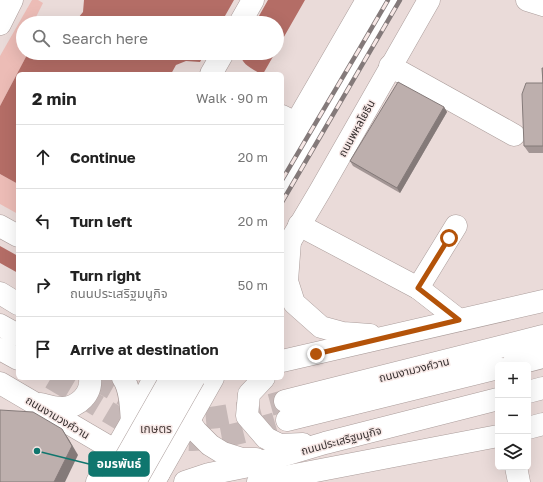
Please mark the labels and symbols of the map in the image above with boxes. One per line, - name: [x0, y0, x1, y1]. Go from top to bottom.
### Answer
- street label: ถนนพหลโยธิน: [335, 97, 377, 159]
- route start: [440, 229, 458, 247]
- route end: [307, 345, 325, 363]
- street label: ถนนงามวงศ์วาน: [377, 354, 451, 384]
- street label: ถนนงามวงศ์วาน: [24, 393, 92, 441]
- district label: เกษตร: [140, 421, 172, 436]
- street label: ถนนประเสริฐมนูกิจ: [299, 423, 383, 458]
- callout: อมรพันธ์: [89, 452, 149, 476]
- text: อมรพันธ์: [97, 456, 141, 471]

